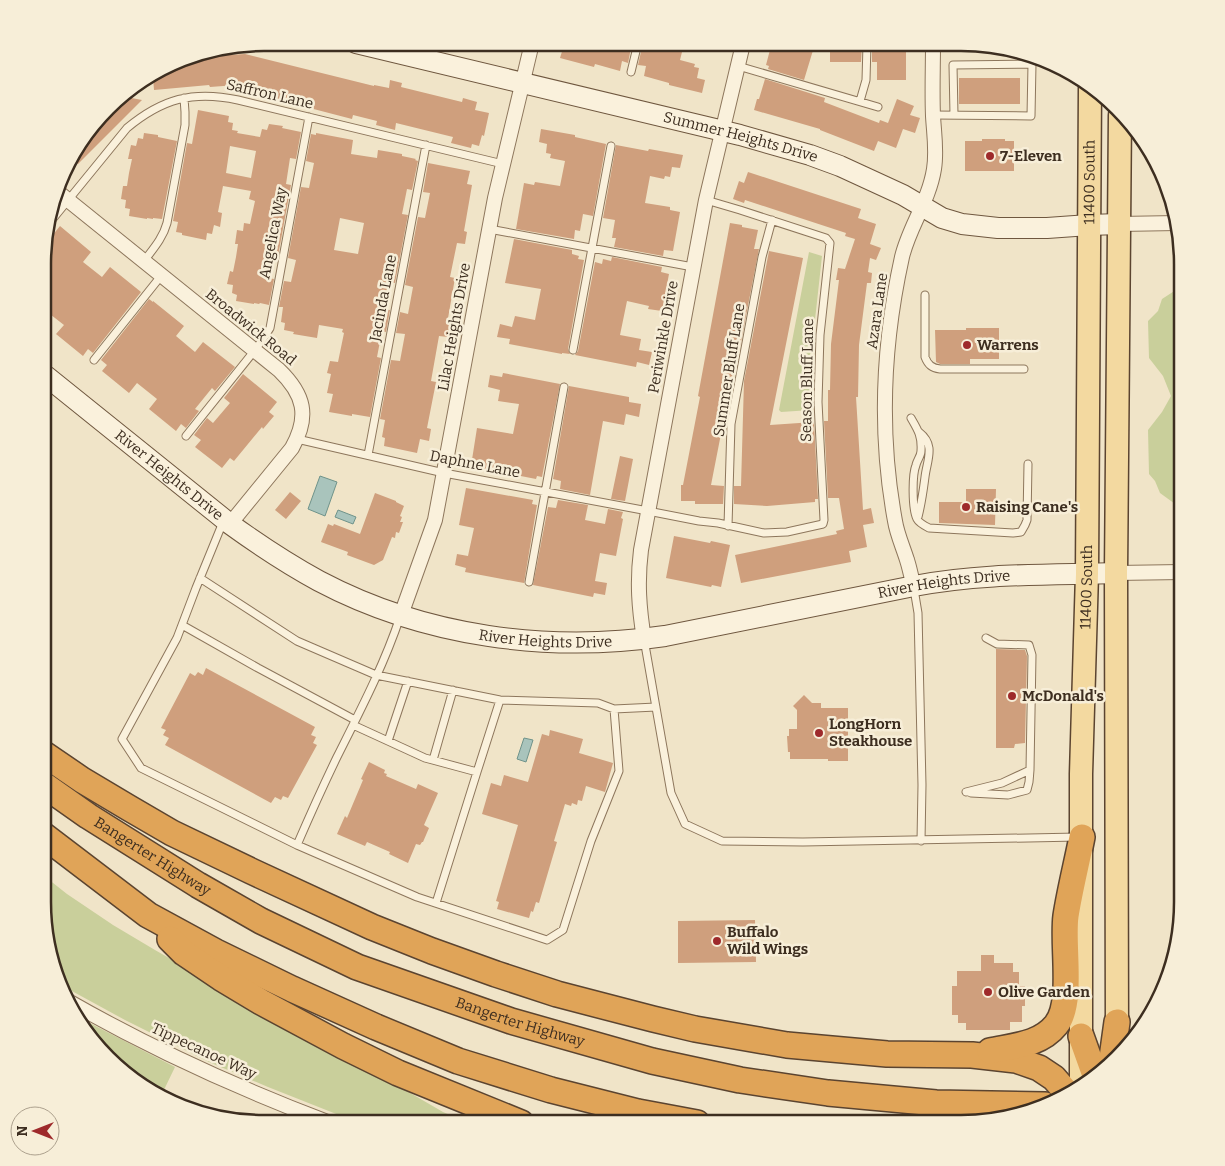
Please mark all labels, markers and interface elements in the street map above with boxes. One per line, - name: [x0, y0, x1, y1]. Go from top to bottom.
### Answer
- street label: Saffron Lane: [225, 75, 315, 113]
- street label: Summer Heights Drive: [662, 108, 820, 166]
- street label: 11400 South: [1080, 139, 1099, 224]
- place label: 7-Eleven: [1000, 147, 1062, 165]
- marker: 7-Eleven: [984, 150, 996, 162]
- street label: Angelica Way: [255, 185, 291, 281]
- street label: Jacinda Lane: [366, 253, 400, 344]
- street label: Lilac Heights Drive: [434, 262, 474, 392]
- street label: Azara Lane: [863, 272, 891, 350]
- street label: Periwinkle Drive: [644, 279, 682, 395]
- street label: Broadwick Road: [202, 285, 300, 369]
- street label: Summer Bluff Lane: [710, 302, 748, 438]
- street label: Season Bluff Lane: [797, 318, 817, 442]
- place label: Warrens: [977, 336, 1039, 354]
- marker: Warrens: [961, 339, 973, 351]
- street label: River Heights Drive: [111, 426, 227, 524]
- street label: Daphne Lane: [428, 446, 522, 482]
- place label: Raising Cane's: [976, 498, 1078, 516]
- marker: Raising Cane's: [960, 501, 972, 513]
- street label: 11400 South: [1076, 544, 1096, 630]
- street label: River Heights Drive: [876, 567, 1011, 602]
- street label: River Heights Drive: [477, 626, 613, 651]
- place label: McDonald's: [1022, 687, 1104, 705]
- marker: McDonald's: [1006, 690, 1018, 702]
- place label: LongHorn Steakhouse: [829, 715, 912, 750]
- marker: LongHorn Steakhouse: [813, 727, 825, 739]
- street label: Bangerter Highway: [91, 813, 214, 900]
- place label: Buffalo Wild Wings: [727, 923, 808, 958]
- marker: Buffalo Wild Wings: [711, 935, 723, 947]
- place label: Olive Garden: [998, 983, 1090, 1001]
- marker: Olive Garden: [982, 986, 994, 998]
- street label: Bangerter Highway: [453, 993, 587, 1050]
- street label: Tippecanoe Way: [149, 1019, 259, 1083]
- north arrow: [10, 1106, 60, 1156]
- text: N: [14, 1125, 31, 1136]

